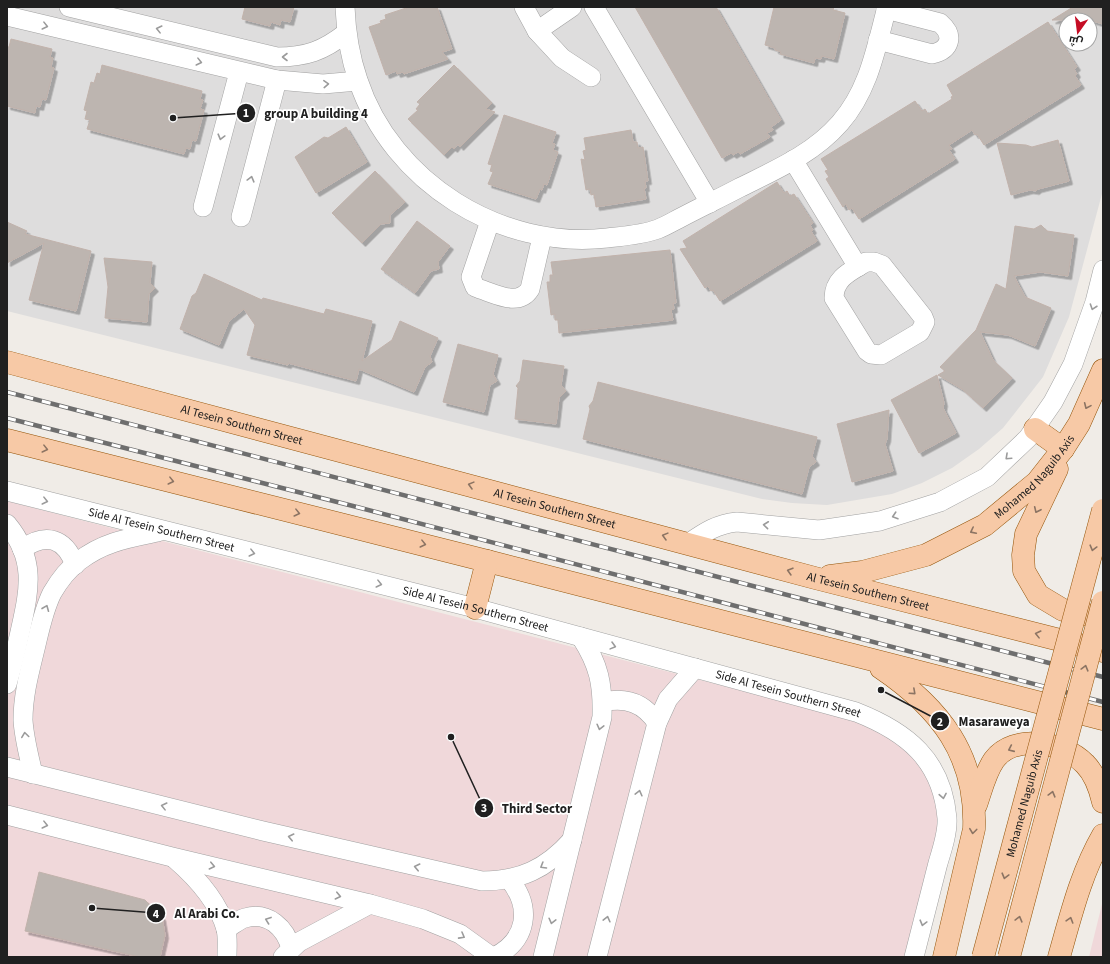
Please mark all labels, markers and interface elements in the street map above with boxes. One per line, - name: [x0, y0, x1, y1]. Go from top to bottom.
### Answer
- north arrow: [1058, 12, 1098, 52]
- one-way arrow: [42, 21, 48, 29]
- one-way arrow: [156, 25, 162, 33]
- text: ش: [1067, 32, 1084, 50]
- one-way arrow: [282, 53, 288, 61]
- one-way arrow: [195, 58, 202, 66]
- one-way arrow: [323, 79, 329, 88]
- callout: group A building 4: [236, 100, 376, 125]
- text: 1: [243, 105, 249, 122]
- text: group A building 4: [264, 105, 368, 123]
- one-way arrow: [218, 133, 226, 140]
- one-way arrow: [246, 176, 255, 183]
- one-way arrow: [1089, 304, 1097, 311]
- street label: Al Tesein Southern Street: [179, 400, 305, 449]
- one-way arrow: [1084, 401, 1092, 409]
- street label: Mohamed Naguib Axis: [990, 431, 1078, 523]
- one-way arrow: [42, 445, 48, 453]
- one-way arrow: [1005, 452, 1013, 460]
- one-way arrow: [167, 476, 174, 485]
- one-way arrow: [468, 481, 475, 490]
- street label: Al Tesein Southern Street: [492, 484, 618, 533]
- one-way arrow: [41, 496, 48, 505]
- street label: Side Al Tesein Southern Street: [86, 503, 236, 556]
- one-way arrow: [1034, 506, 1042, 513]
- one-way arrow: [294, 508, 300, 516]
- one-way arrow: [891, 512, 898, 520]
- one-way arrow: [763, 521, 769, 530]
- one-way arrow: [970, 526, 977, 533]
- one-way arrow: [662, 532, 669, 541]
- one-way arrow: [420, 540, 426, 548]
- one-way arrow: [1089, 544, 1098, 551]
- one-way arrow: [249, 548, 256, 556]
- one-way arrow: [787, 567, 794, 576]
- street label: Al Tesein Southern Street: [805, 568, 931, 615]
- one-way arrow: [375, 579, 382, 588]
- street label: Side Al Tesein Southern Street: [401, 582, 550, 636]
- one-way arrow: [42, 605, 50, 612]
- one-way arrow: [1035, 630, 1042, 639]
- one-way arrow: [609, 641, 616, 650]
- one-way arrow: [1081, 665, 1089, 671]
- street label: Side Al Tesein Southern Street: [713, 666, 864, 722]
- one-way arrow: [908, 687, 916, 694]
- callout: Masaraweya: [930, 709, 1037, 734]
- text: Masaraweya: [958, 713, 1030, 731]
- text: 2: [937, 714, 943, 731]
- one-way arrow: [596, 724, 604, 730]
- one-way arrow: [21, 732, 30, 738]
- one-way arrow: [1008, 744, 1015, 752]
- street label: Mohamed Naguib Axis: [1002, 748, 1047, 859]
- one-way arrow: [634, 790, 643, 797]
- one-way arrow: [1047, 790, 1056, 797]
- one-way arrow: [939, 793, 947, 799]
- callout: Third Sector: [474, 796, 580, 821]
- text: 3: [481, 800, 487, 817]
- text: Third Sector: [502, 800, 573, 818]
- one-way arrow: [161, 803, 168, 811]
- one-way arrow: [42, 820, 48, 828]
- one-way arrow: [969, 828, 978, 834]
- one-way arrow: [287, 834, 294, 842]
- one-way arrow: [540, 861, 547, 868]
- one-way arrow: [208, 862, 215, 870]
- one-way arrow: [414, 863, 420, 871]
- one-way arrow: [1001, 873, 1010, 880]
- one-way arrow: [335, 892, 341, 900]
- callout: Al Arabi Co.: [146, 901, 247, 926]
- text: Al Arabi Co.: [173, 905, 240, 923]
- text: 4: [153, 906, 160, 923]
- one-way arrow: [265, 916, 272, 925]
- one-way arrow: [602, 916, 610, 922]
- one-way arrow: [1014, 916, 1023, 923]
- one-way arrow: [1065, 916, 1074, 923]
- one-way arrow: [548, 918, 556, 924]
- one-way arrow: [919, 919, 928, 926]
- one-way arrow: [458, 931, 465, 938]

